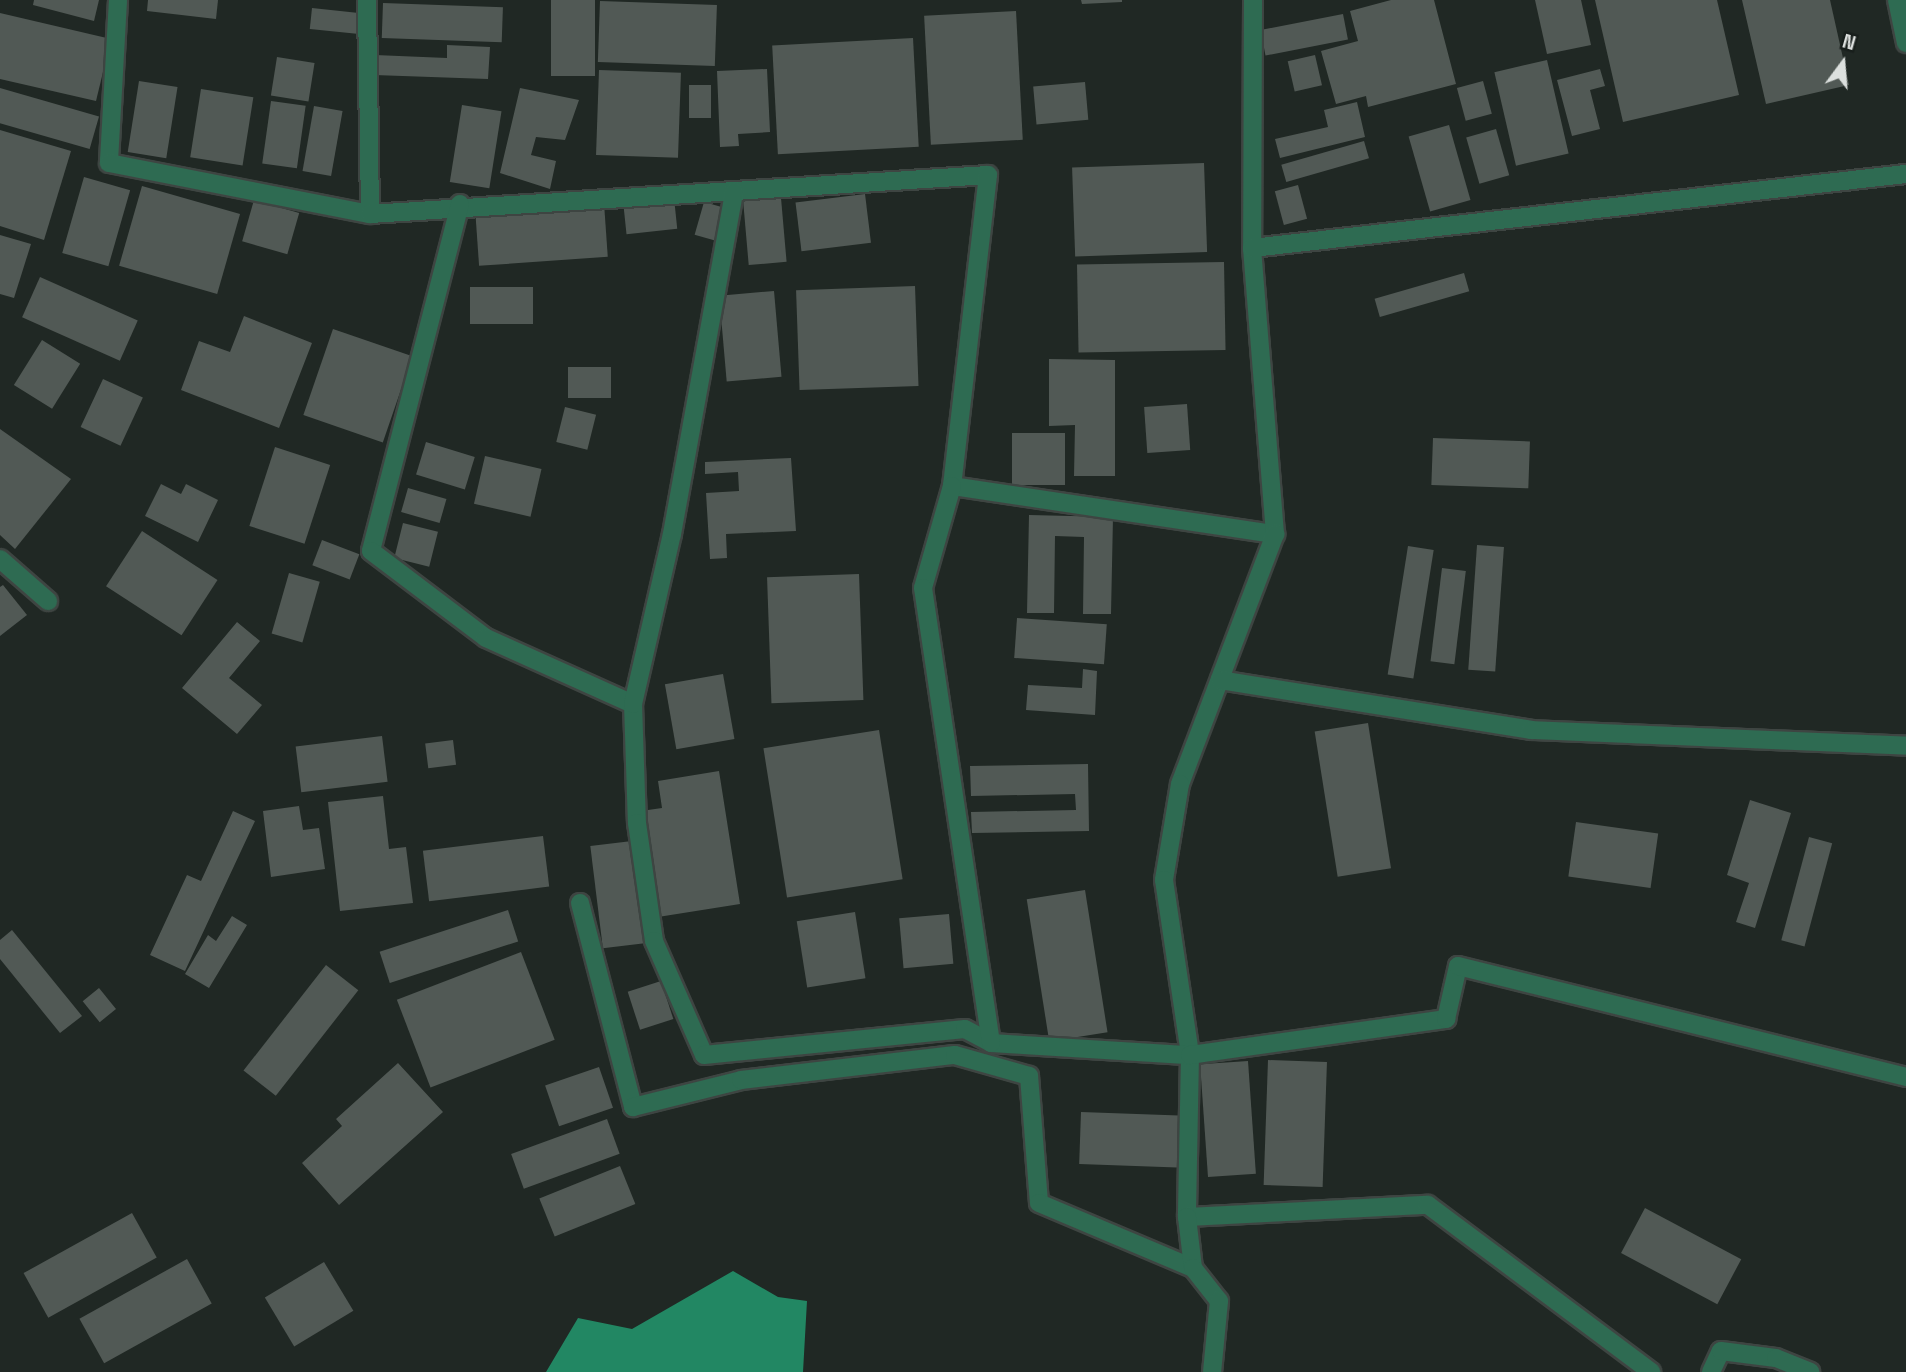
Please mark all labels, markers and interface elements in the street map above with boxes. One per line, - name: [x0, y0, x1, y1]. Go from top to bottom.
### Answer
- north arrow: [1808, 28, 1878, 98]
- text: N: [1839, 29, 1858, 56]

